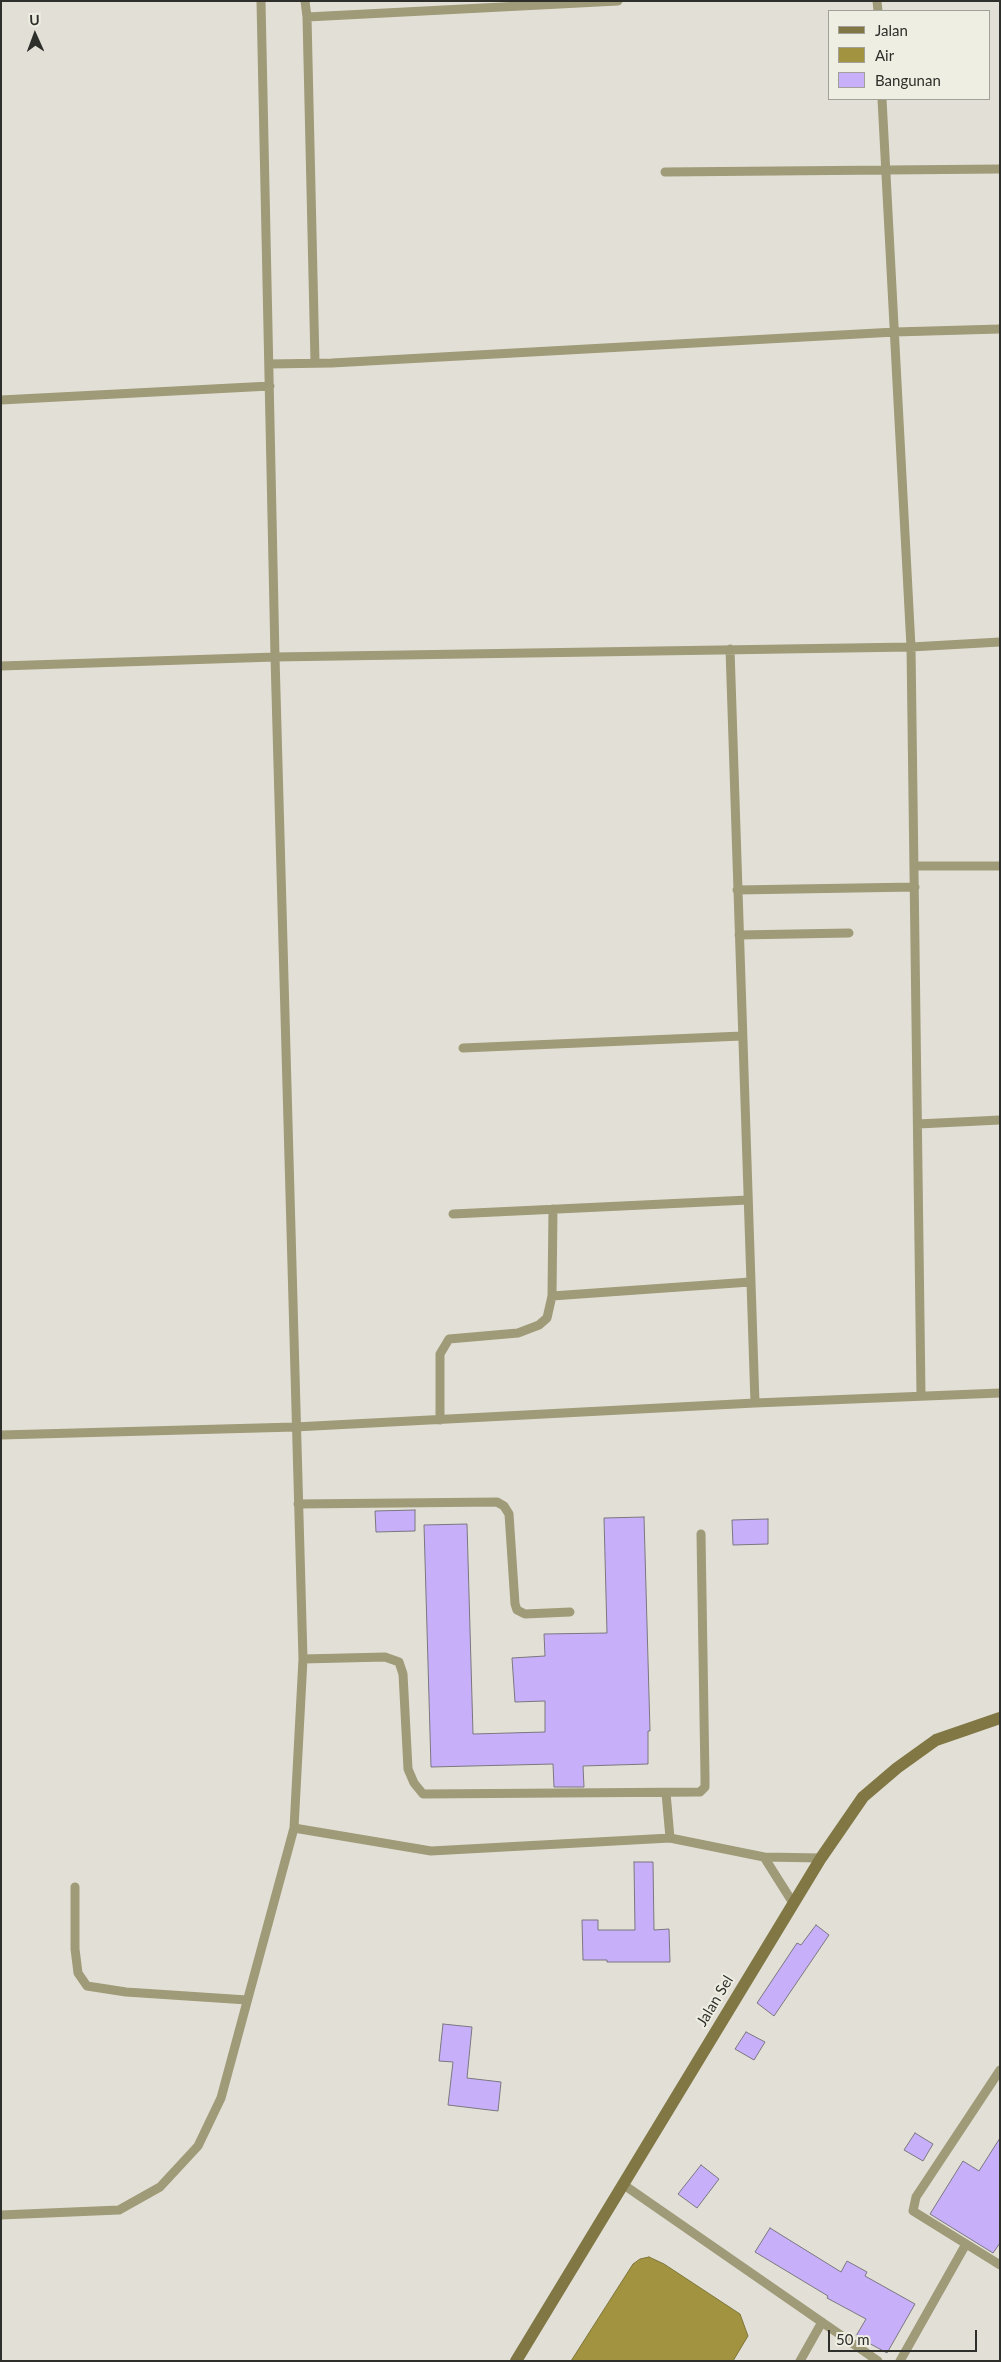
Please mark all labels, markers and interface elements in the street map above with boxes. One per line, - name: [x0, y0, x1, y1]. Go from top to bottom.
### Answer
- north arrow: [10, 10, 60, 60]
- legend: [828, 10, 991, 100]
- text: U: [29, 11, 40, 28]
- text: Jalan: [875, 21, 908, 39]
- text: Air: [875, 46, 894, 64]
- text: Bangunan: [875, 71, 941, 89]
- street label: Jalan Sel: [693, 1972, 737, 2030]
- scale bar: [831, 2320, 980, 2352]
- text: 50 m: [836, 2330, 870, 2348]

